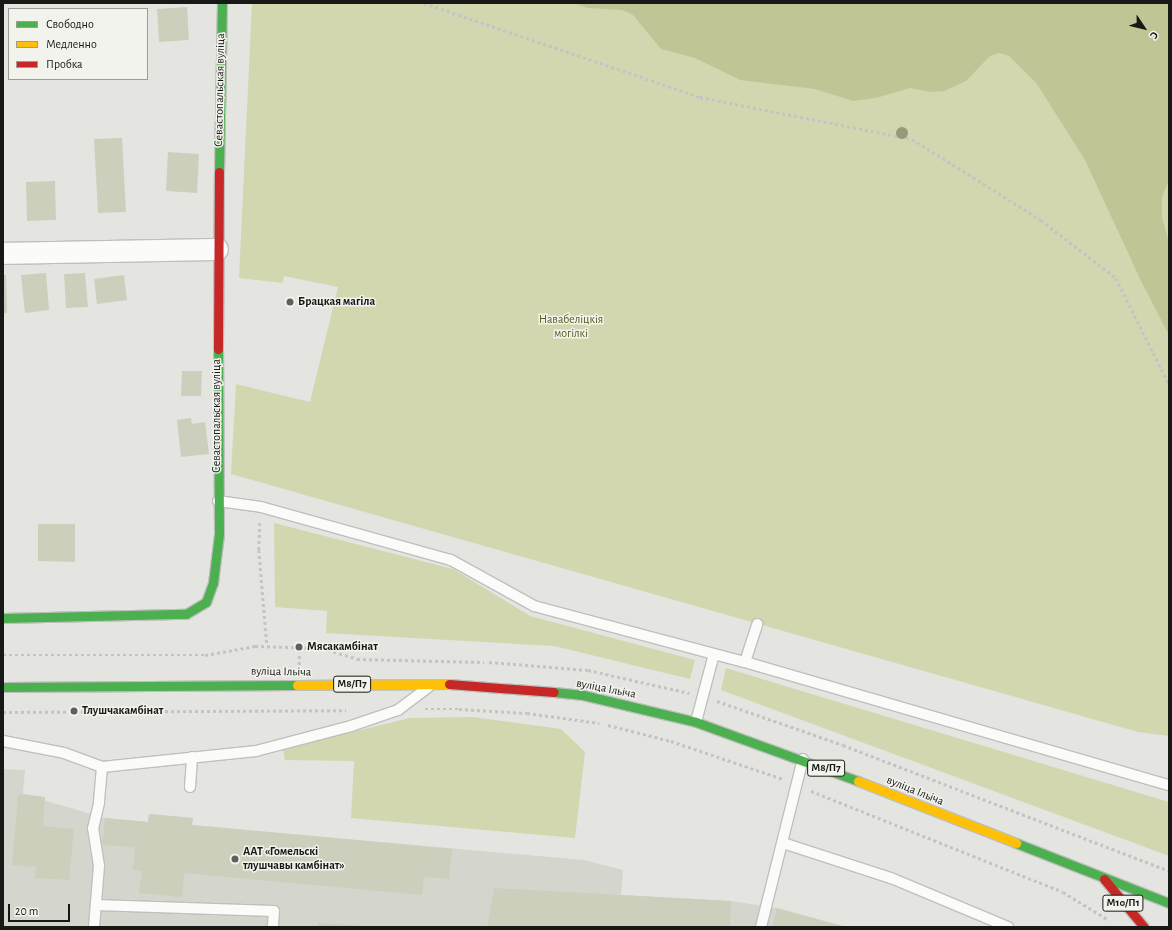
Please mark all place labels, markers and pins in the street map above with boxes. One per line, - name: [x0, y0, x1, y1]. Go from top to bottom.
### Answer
- place label: Брацкая магіла: [298, 295, 375, 309]
- marker: Брацкая магіла: [285, 297, 295, 307]
- place label: Мясакамбінат: [307, 640, 378, 654]
- marker: Мясакамбінат: [294, 642, 304, 652]
- place label: Тлушчакамбінат: [82, 704, 163, 718]
- marker: Тлушчакамбінат: [69, 706, 79, 716]
- place label: ААТ «Гомельскі тлушчавы камбінат»: [243, 845, 345, 873]
- marker: ААТ «Гомельскі тлушчавы камбінат»: [230, 854, 240, 864]

